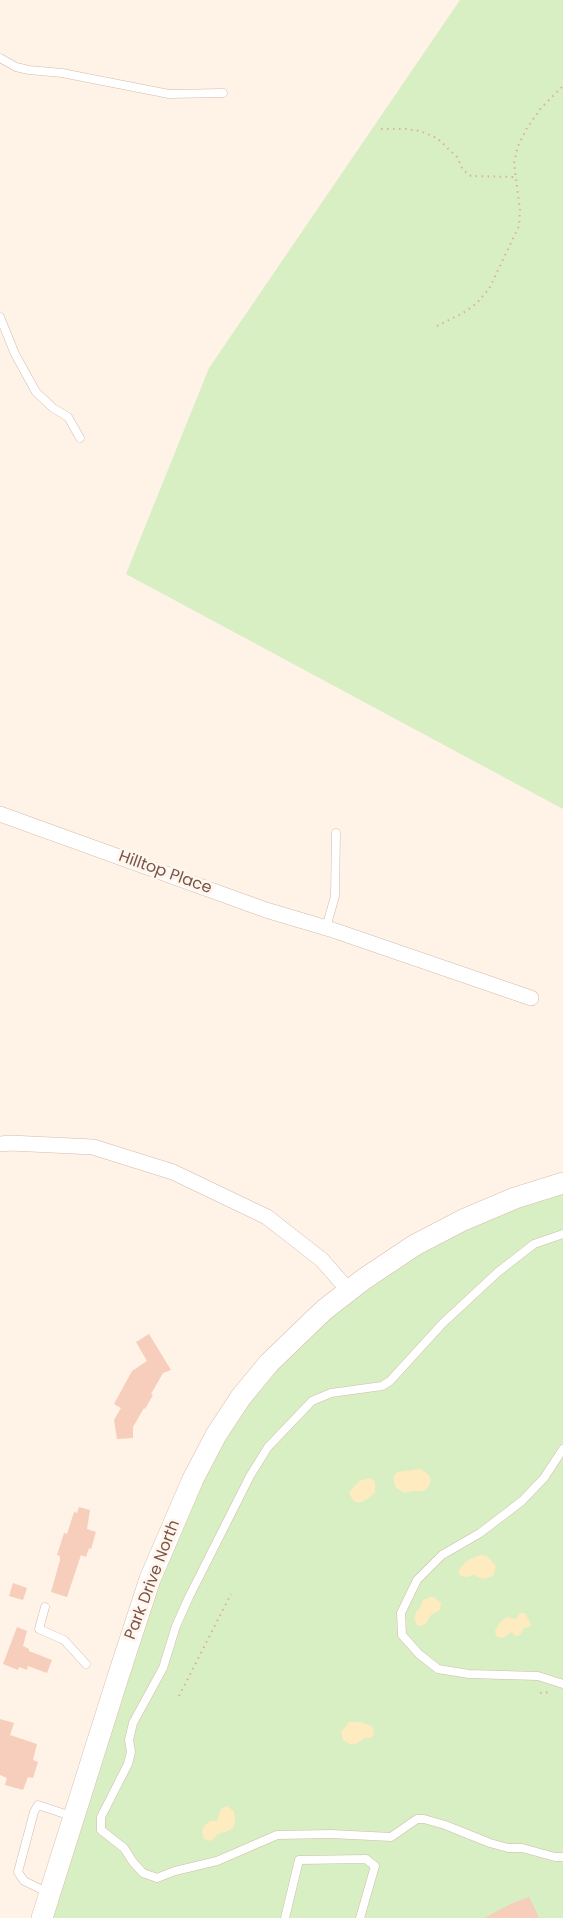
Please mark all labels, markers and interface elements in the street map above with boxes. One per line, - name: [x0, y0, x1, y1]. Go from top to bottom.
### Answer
- street label: Hilltop Place: [116, 847, 214, 899]
- street label: Park Drive North: [121, 1518, 185, 1642]

